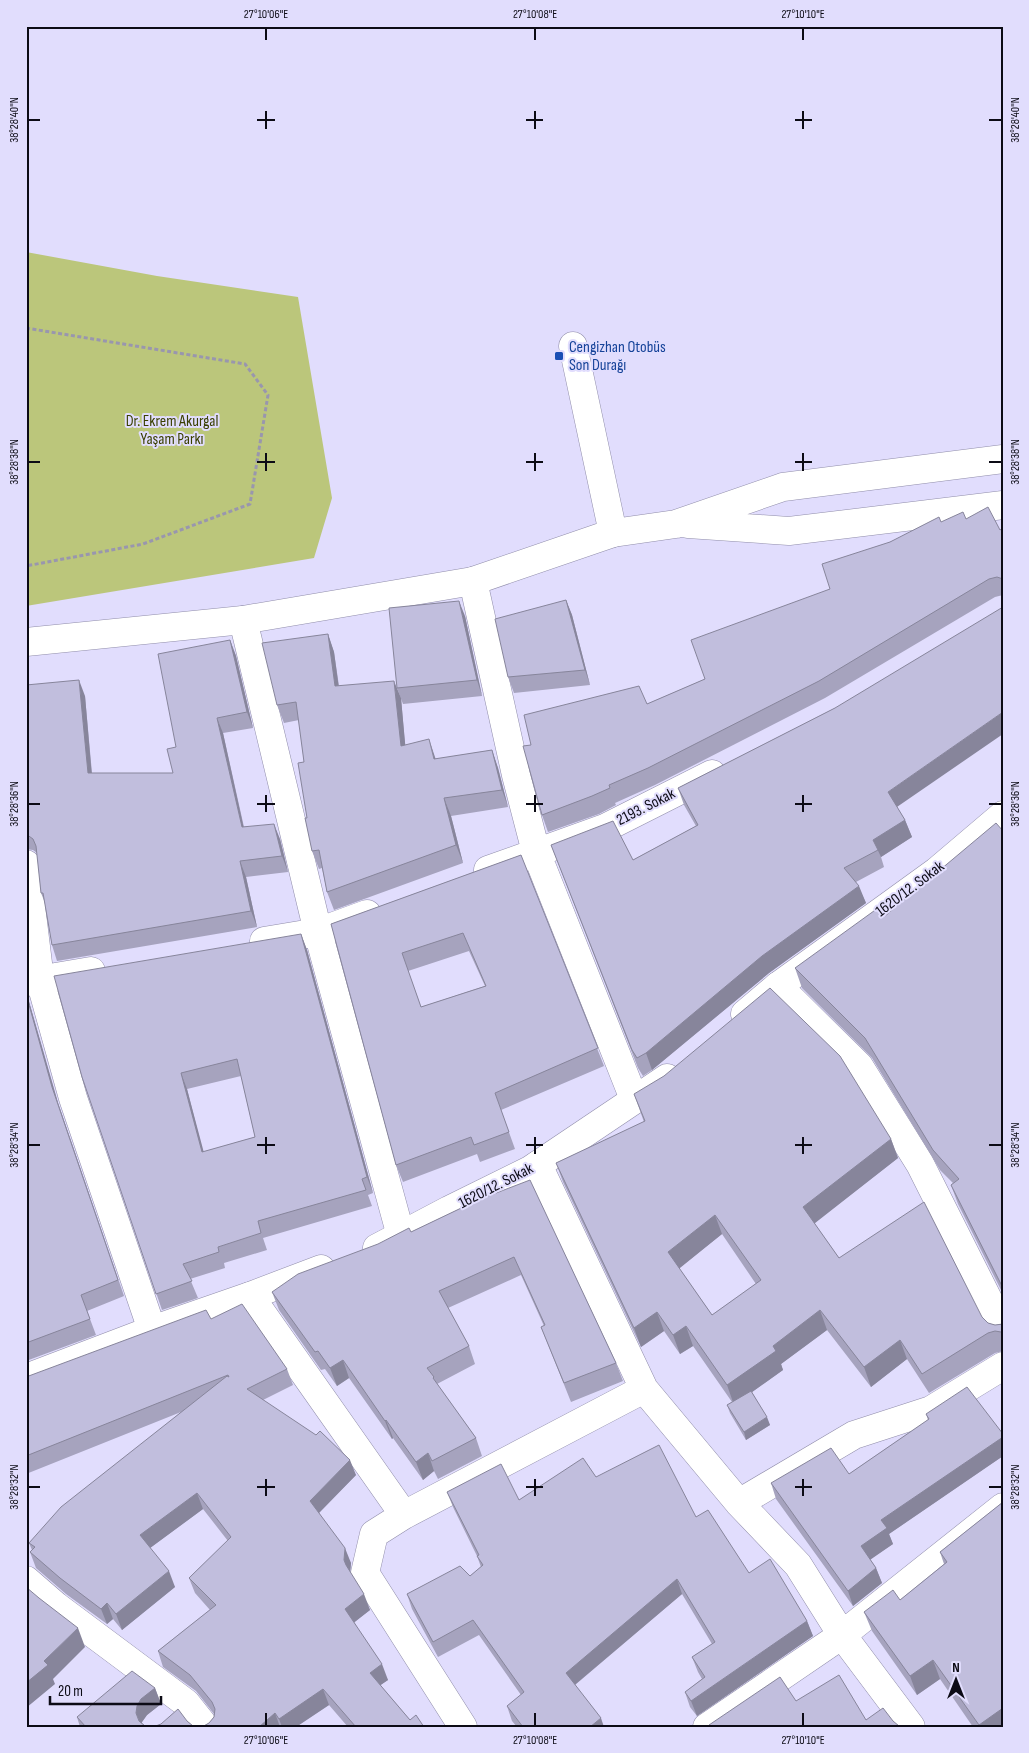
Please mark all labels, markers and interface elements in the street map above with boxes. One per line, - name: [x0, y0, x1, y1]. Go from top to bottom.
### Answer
- text: 27°10'06"E: [244, 7, 288, 22]
- text: 27°10'08"E: [513, 7, 557, 22]
- text: 27°10'10"E: [781, 7, 825, 22]
- text: 38°28'40"N: [7, 97, 22, 143]
- text: 38°28'40"N: [1008, 97, 1023, 143]
- place label: Cengizhan Otobüs Son Durağı: [569, 338, 666, 375]
- marker: Cengizhan Otobüs Son Durağı: [553, 350, 565, 362]
- park label: Dr. Ekrem Akurgal Yaşam Parkı: [126, 412, 218, 449]
- text: 38°28'38"N: [7, 439, 22, 485]
- text: 38°28'38"N: [1008, 439, 1023, 485]
- text: 38°28'36"N: [7, 781, 22, 827]
- text: 38°28'36"N: [1008, 781, 1023, 827]
- street label: 2193. Sokak: [613, 784, 679, 830]
- street label: 1620/12. Sokak: [872, 857, 948, 921]
- text: 38°28'34"N: [7, 1122, 22, 1168]
- text: 38°28'34"N: [1008, 1122, 1023, 1168]
- street label: 1620/12. Sokak: [456, 1159, 536, 1213]
- text: 38°28'32"N: [7, 1464, 22, 1510]
- text: 38°28'32"N: [1008, 1464, 1023, 1510]
- north arrow: [932, 1656, 982, 1706]
- text: N: [952, 1659, 960, 1676]
- scale bar: [50, 1673, 161, 1705]
- text: 20 m: [58, 1682, 83, 1701]
- text: 27°10'06"E: [244, 1733, 288, 1748]
- text: 27°10'08"E: [513, 1733, 557, 1748]
- text: 27°10'10"E: [781, 1733, 825, 1748]

